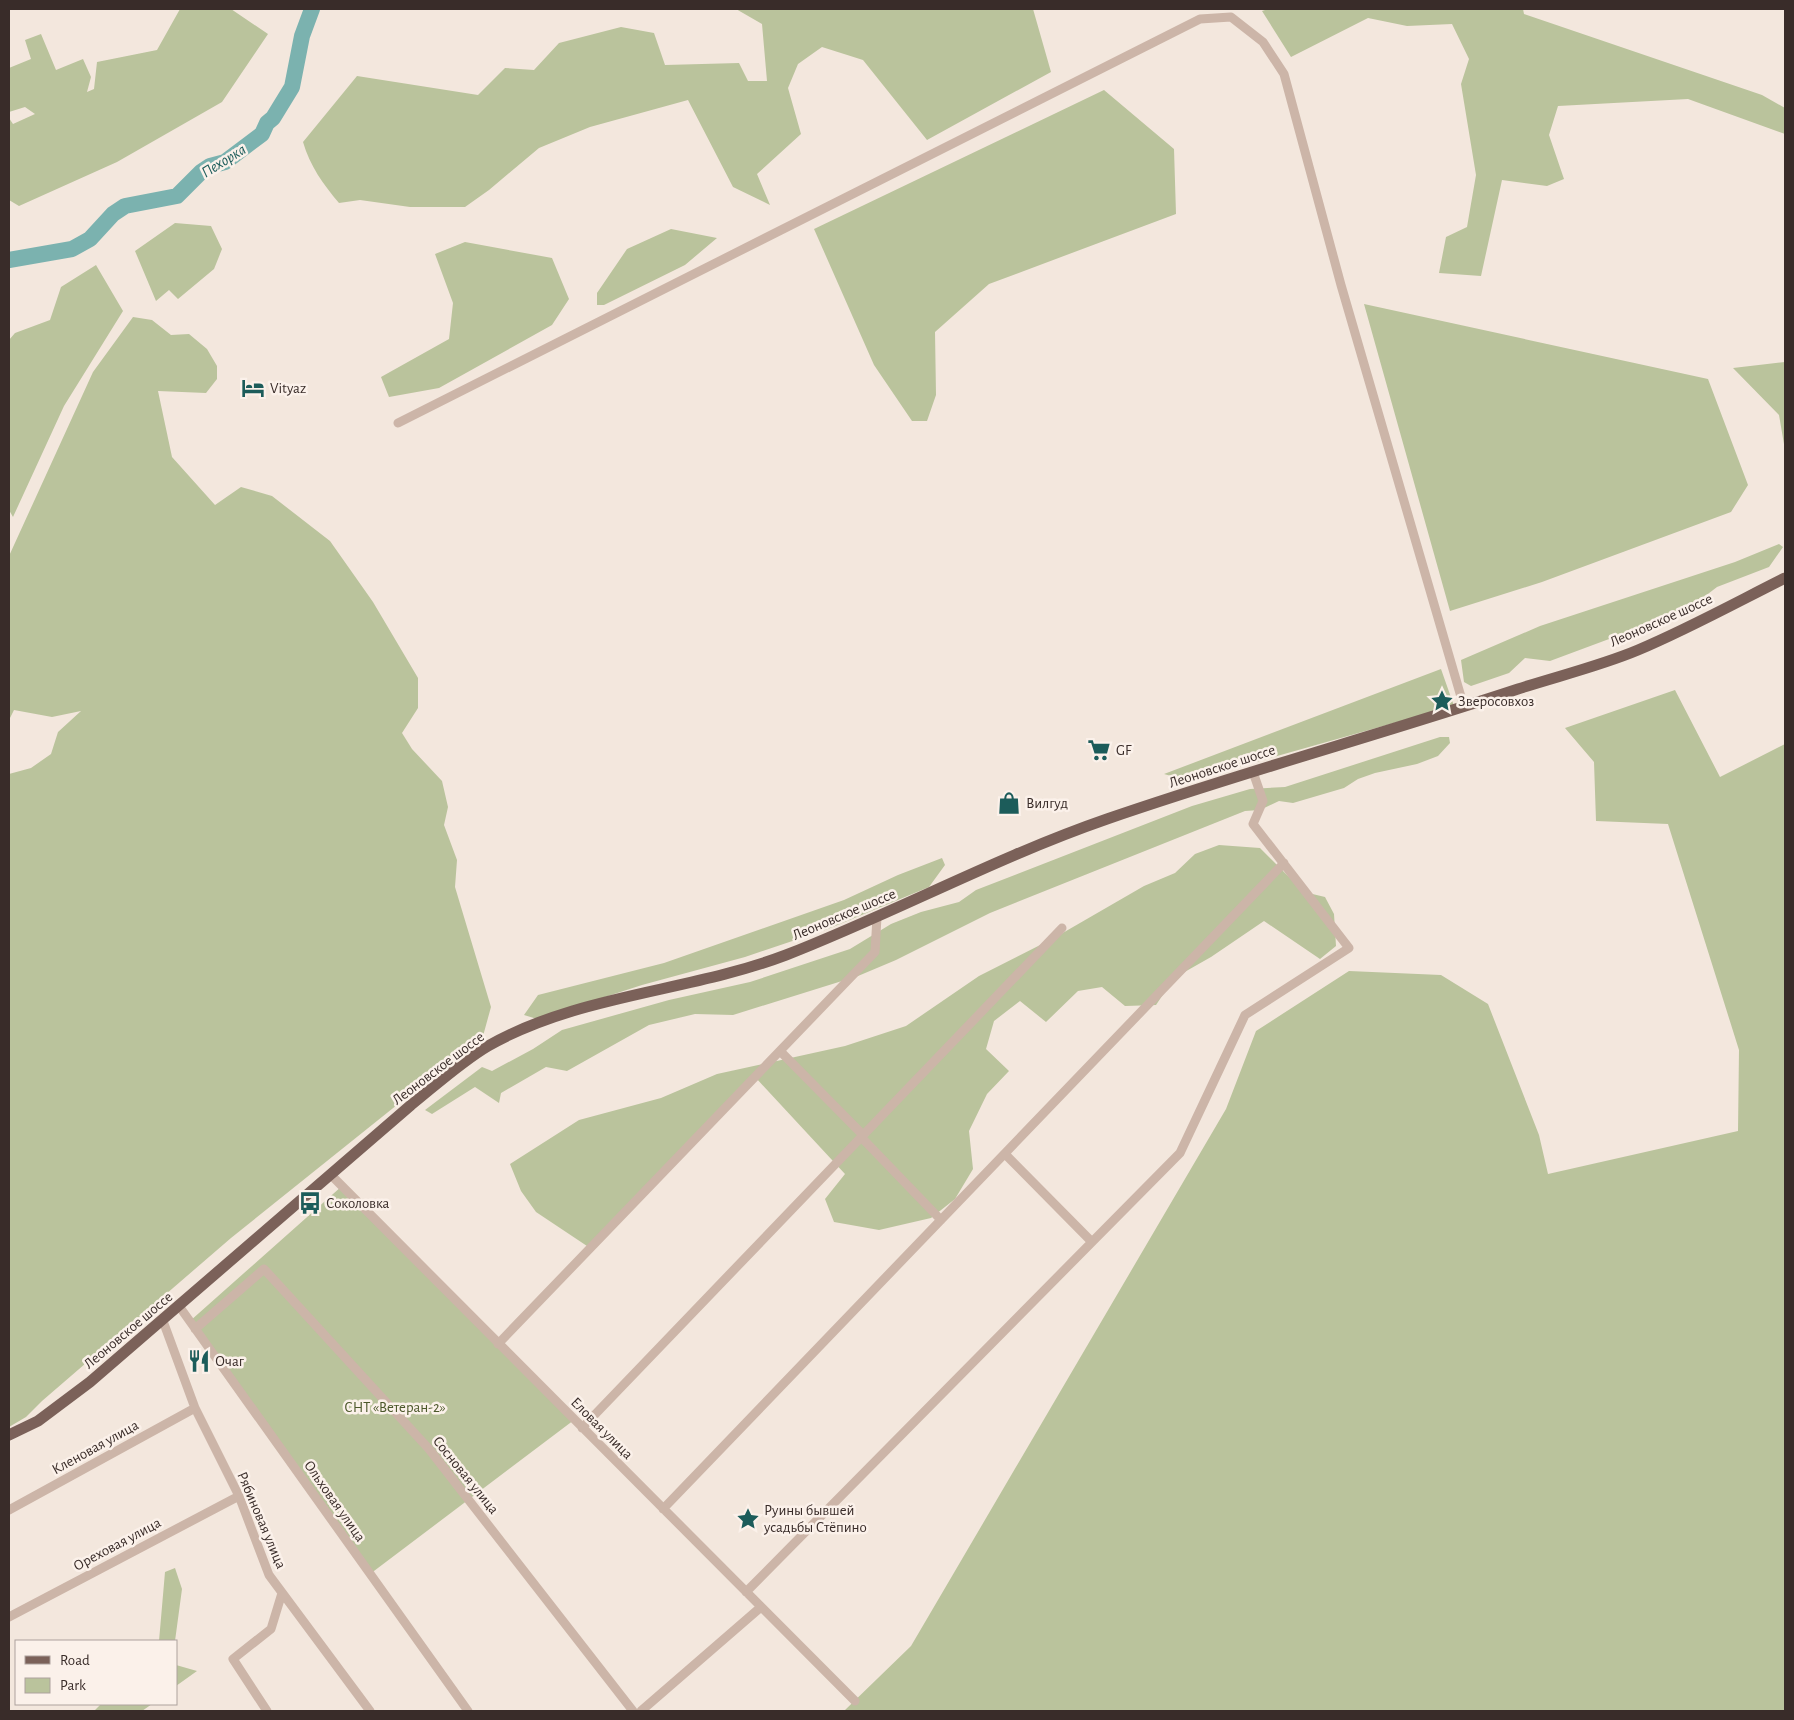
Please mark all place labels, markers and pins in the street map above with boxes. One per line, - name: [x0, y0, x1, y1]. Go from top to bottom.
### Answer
- hotel icon: Vityaz: [240, 375, 266, 401]
- place label: Vityaz: [270, 381, 306, 396]
- place icon: Зверосовхоз: [1429, 688, 1455, 714]
- place label: Зверосовхоз: [1458, 694, 1534, 709]
- supermarket icon: GF: [1086, 737, 1112, 763]
- place label: GF: [1116, 743, 1132, 758]
- shop icon: Вилгуд: [996, 790, 1022, 816]
- place label: Вилгуд: [1026, 796, 1068, 811]
- bus stop icon: Соколовка: [297, 1190, 323, 1216]
- place label: Соколовка: [326, 1196, 390, 1211]
- restaurant icon: Очаг: [186, 1348, 212, 1374]
- place label: Очаг: [215, 1354, 245, 1369]
- place label: Руины бывшей усадьбы Стёпино: [763, 1503, 867, 1535]
- place icon: Руины бывшей усадьбы Стёпино: [735, 1506, 761, 1532]

